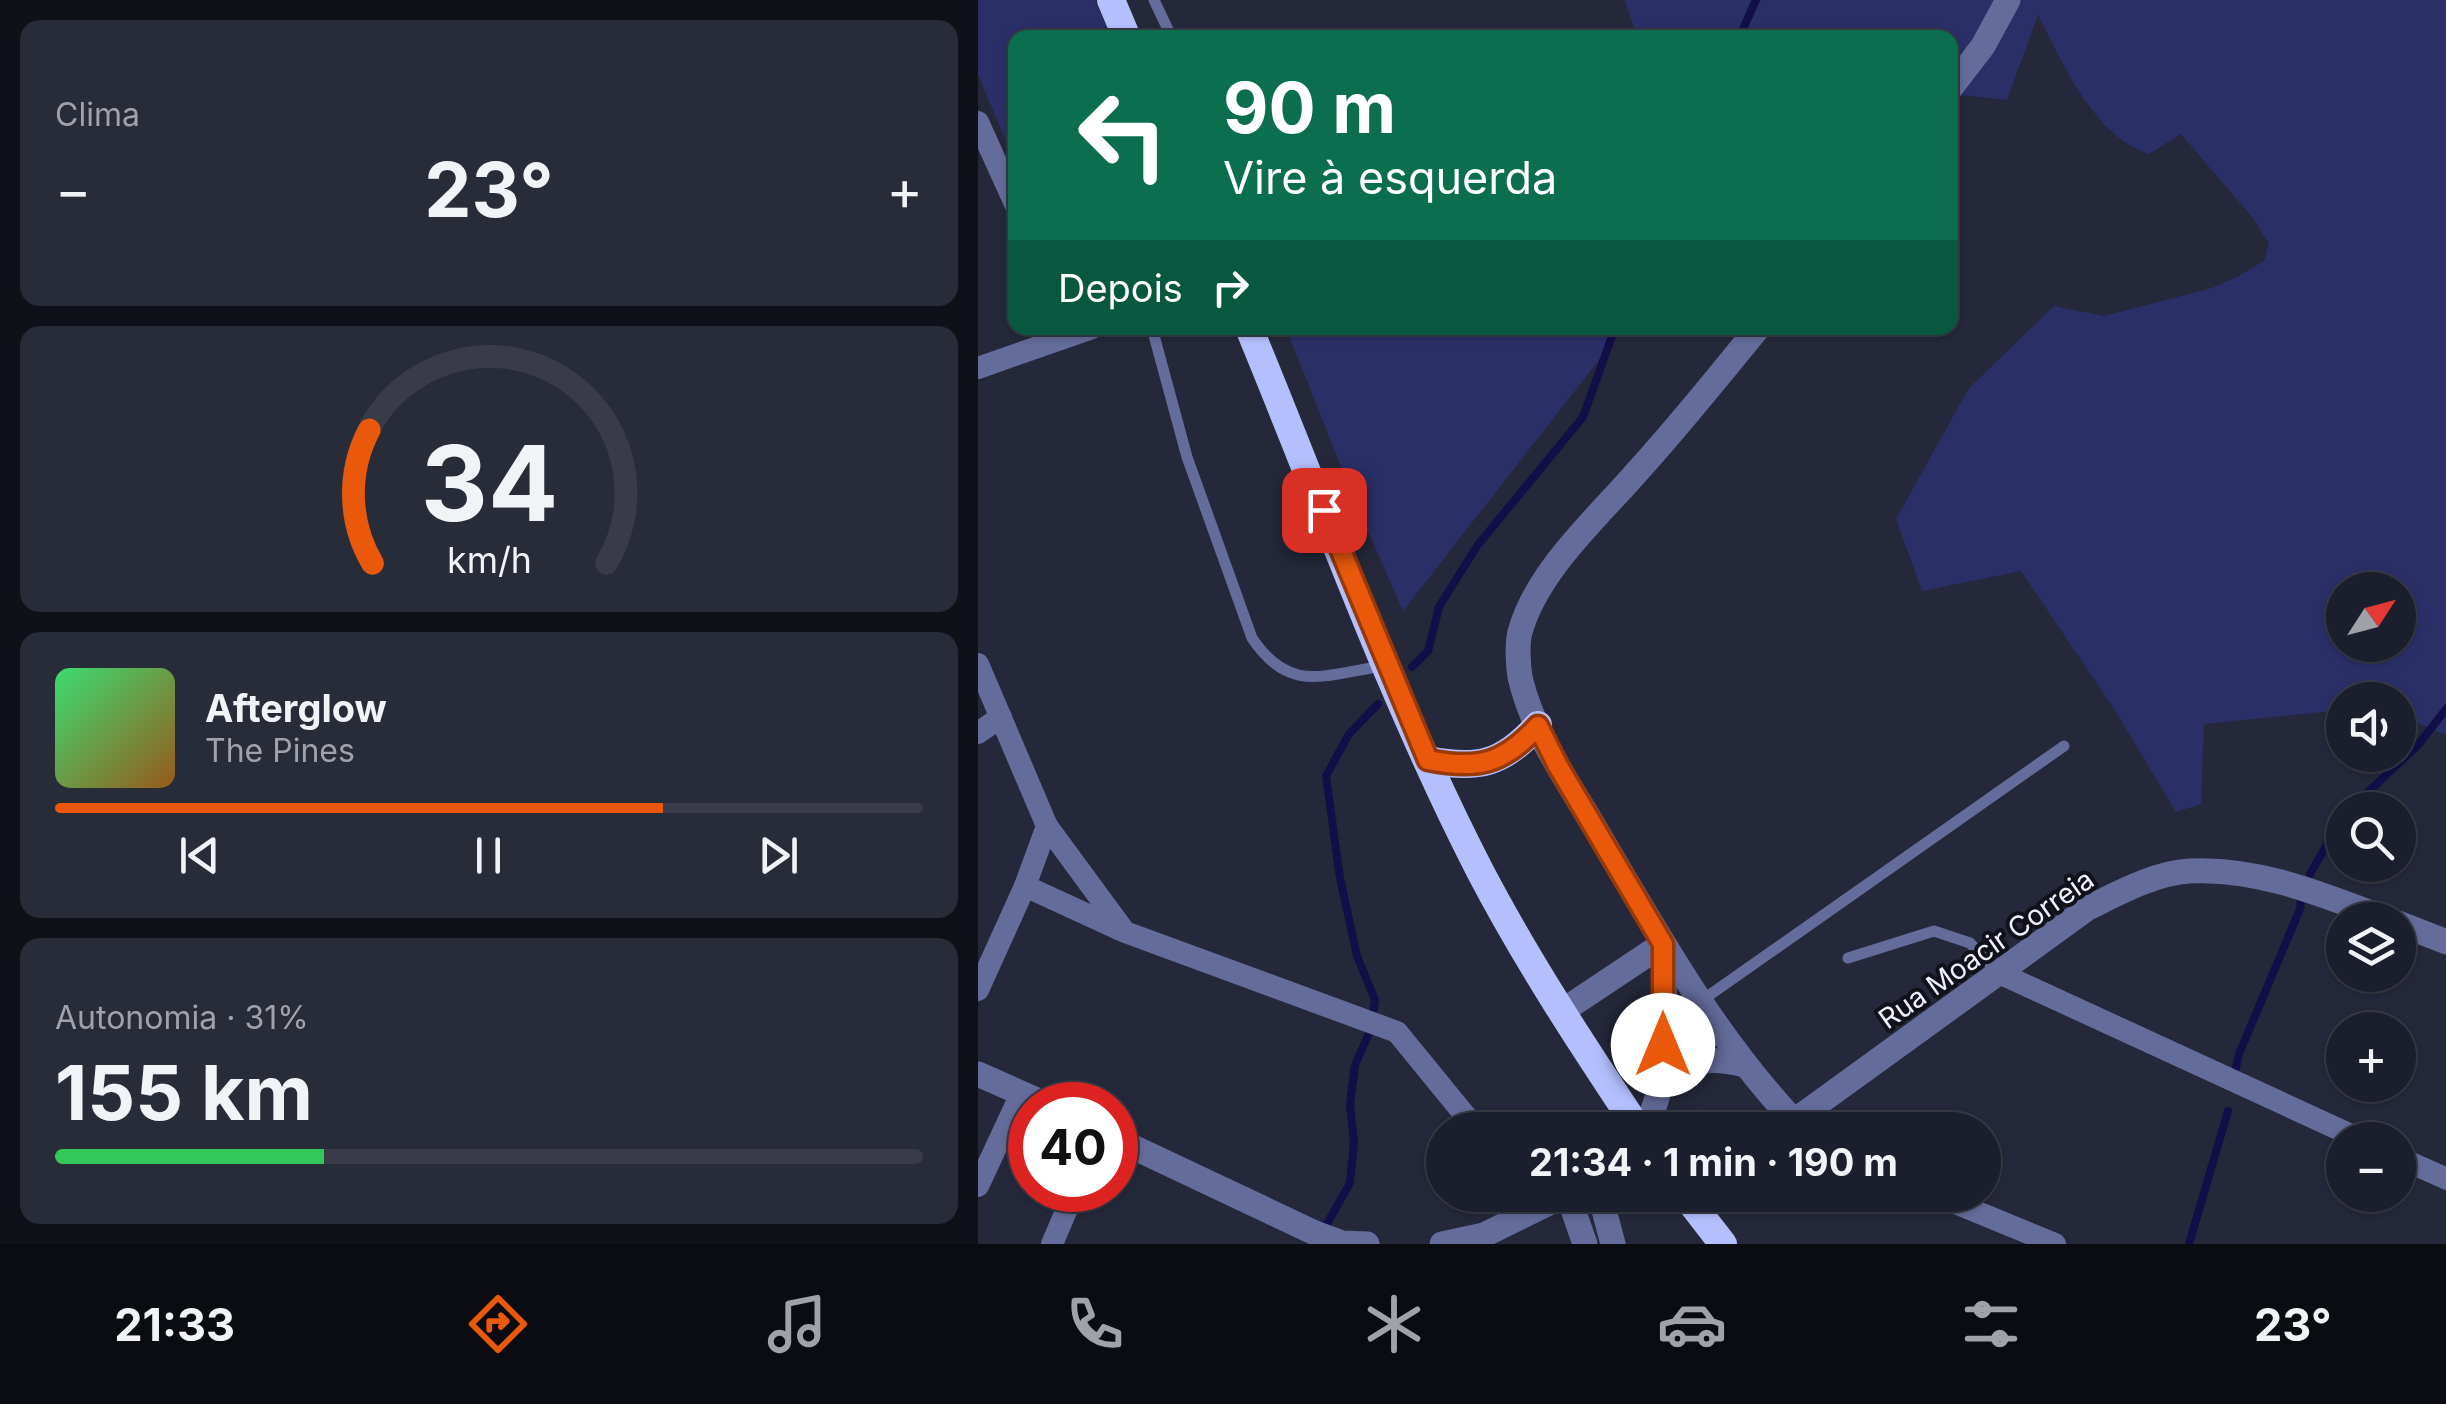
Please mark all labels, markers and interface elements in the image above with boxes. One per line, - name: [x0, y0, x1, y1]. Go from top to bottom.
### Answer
- text: 90 m: [1223, 65, 1396, 150]
- icon: left: [1058, 70, 1188, 200]
- text: Clima: [55, 95, 140, 134]
- text: 23°: [424, 144, 554, 235]
- text: Vire à esquerda: [1223, 150, 1557, 205]
- text: −: [55, 157, 91, 223]
- text: +: [887, 157, 923, 223]
- icon: right: [1203, 260, 1258, 315]
- text: Depois: [1058, 265, 1183, 311]
- text: 34: [420, 420, 558, 546]
- pin: [1282, 468, 1367, 553]
- icon: arrive: [1297, 483, 1352, 538]
- text: km/h: [447, 538, 531, 582]
- north arrow: [2326, 572, 2416, 662]
- map controls: [2326, 572, 2416, 1212]
- button: sound: [2326, 682, 2416, 772]
- text: Afterglow: [205, 685, 387, 731]
- text: The Pines: [205, 731, 355, 770]
- button: search: [2326, 792, 2416, 882]
- icon: previous: [172, 828, 227, 883]
- icon: pause: [461, 828, 516, 883]
- icon: next: [751, 828, 806, 883]
- street label: Rua Moacir Correia: [1872, 862, 2100, 1036]
- button: layers: [2326, 902, 2416, 992]
- position arrow: [1611, 993, 1715, 1097]
- text: Autonomia · 31%: [55, 998, 309, 1037]
- button: +: [2326, 1012, 2416, 1102]
- text: 155 km: [55, 1047, 313, 1138]
- speed limit sign: 40: [1008, 1082, 1138, 1212]
- button: −: [2326, 1122, 2416, 1212]
- text: 21:34 · 1 min · 190 m: [1529, 1139, 1898, 1185]
- icon: directions: [463, 1289, 533, 1359]
- icon: music: [762, 1289, 832, 1359]
- icon: phone: [1060, 1289, 1130, 1359]
- icon: climate: [1359, 1289, 1429, 1359]
- icon: car: [1657, 1289, 1727, 1359]
- icon: filters: [1956, 1289, 2026, 1359]
- text: 21:33: [114, 1297, 235, 1352]
- text: 23°: [2254, 1297, 2332, 1352]

